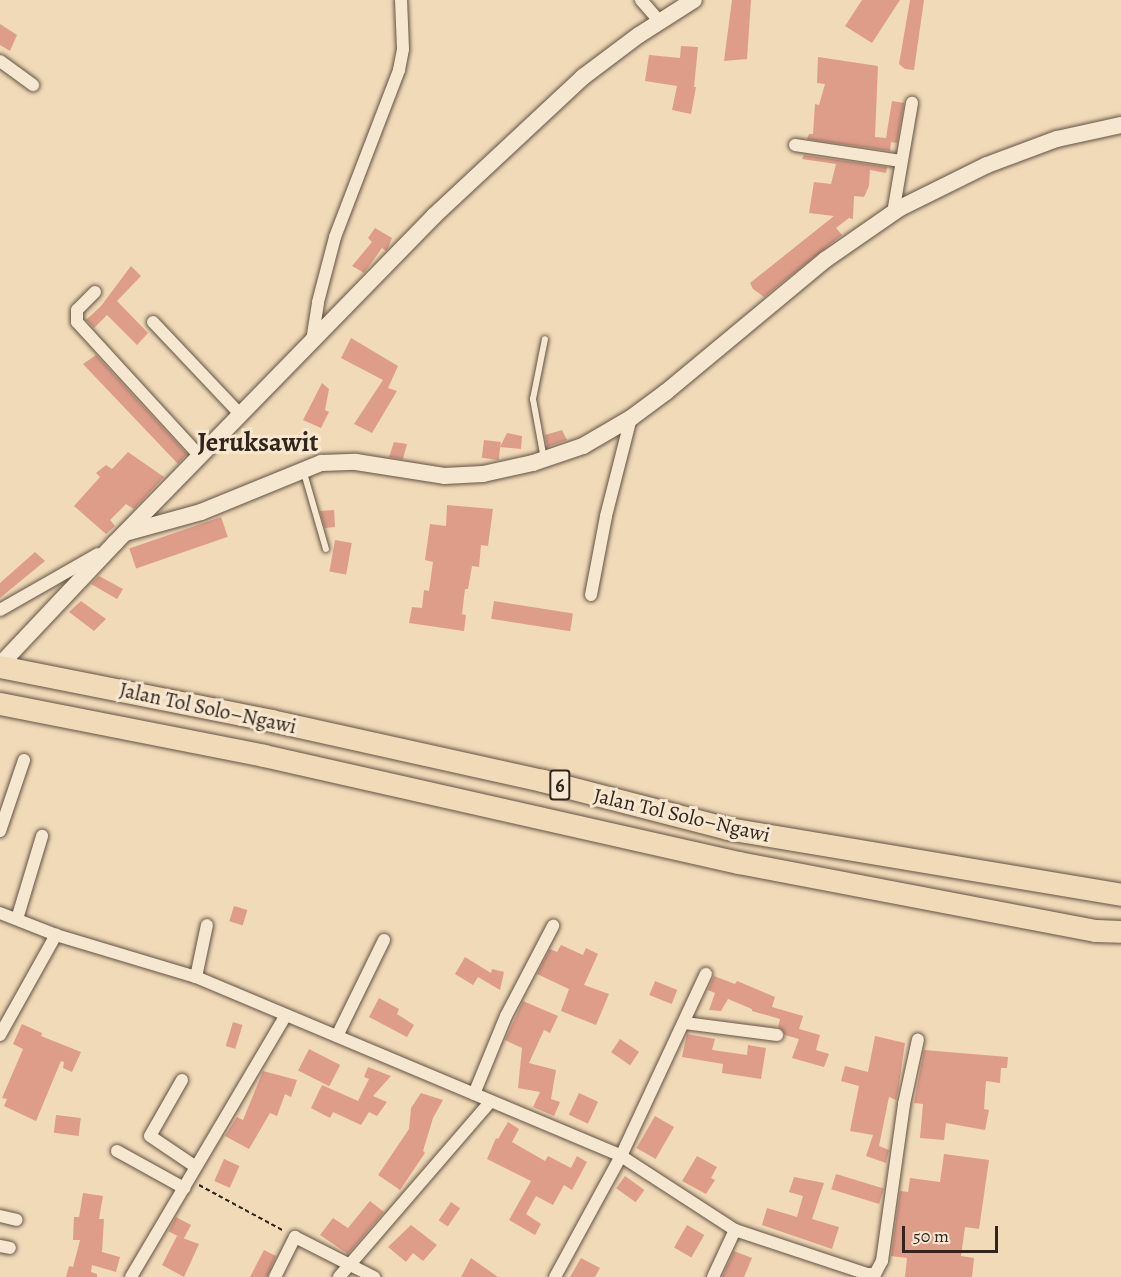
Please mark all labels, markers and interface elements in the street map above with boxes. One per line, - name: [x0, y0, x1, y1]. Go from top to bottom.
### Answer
- district label: Jeruksawit: [198, 427, 318, 459]
- street label: Jalan Tol Solo–Ngawi: [117, 677, 299, 739]
- road number: 6: [548, 768, 572, 802]
- street label: Jalan Tol Solo–Ngawi: [591, 782, 773, 848]
- scale bar: [905, 1214, 1001, 1252]
- text: 50 m: [913, 1224, 949, 1248]

